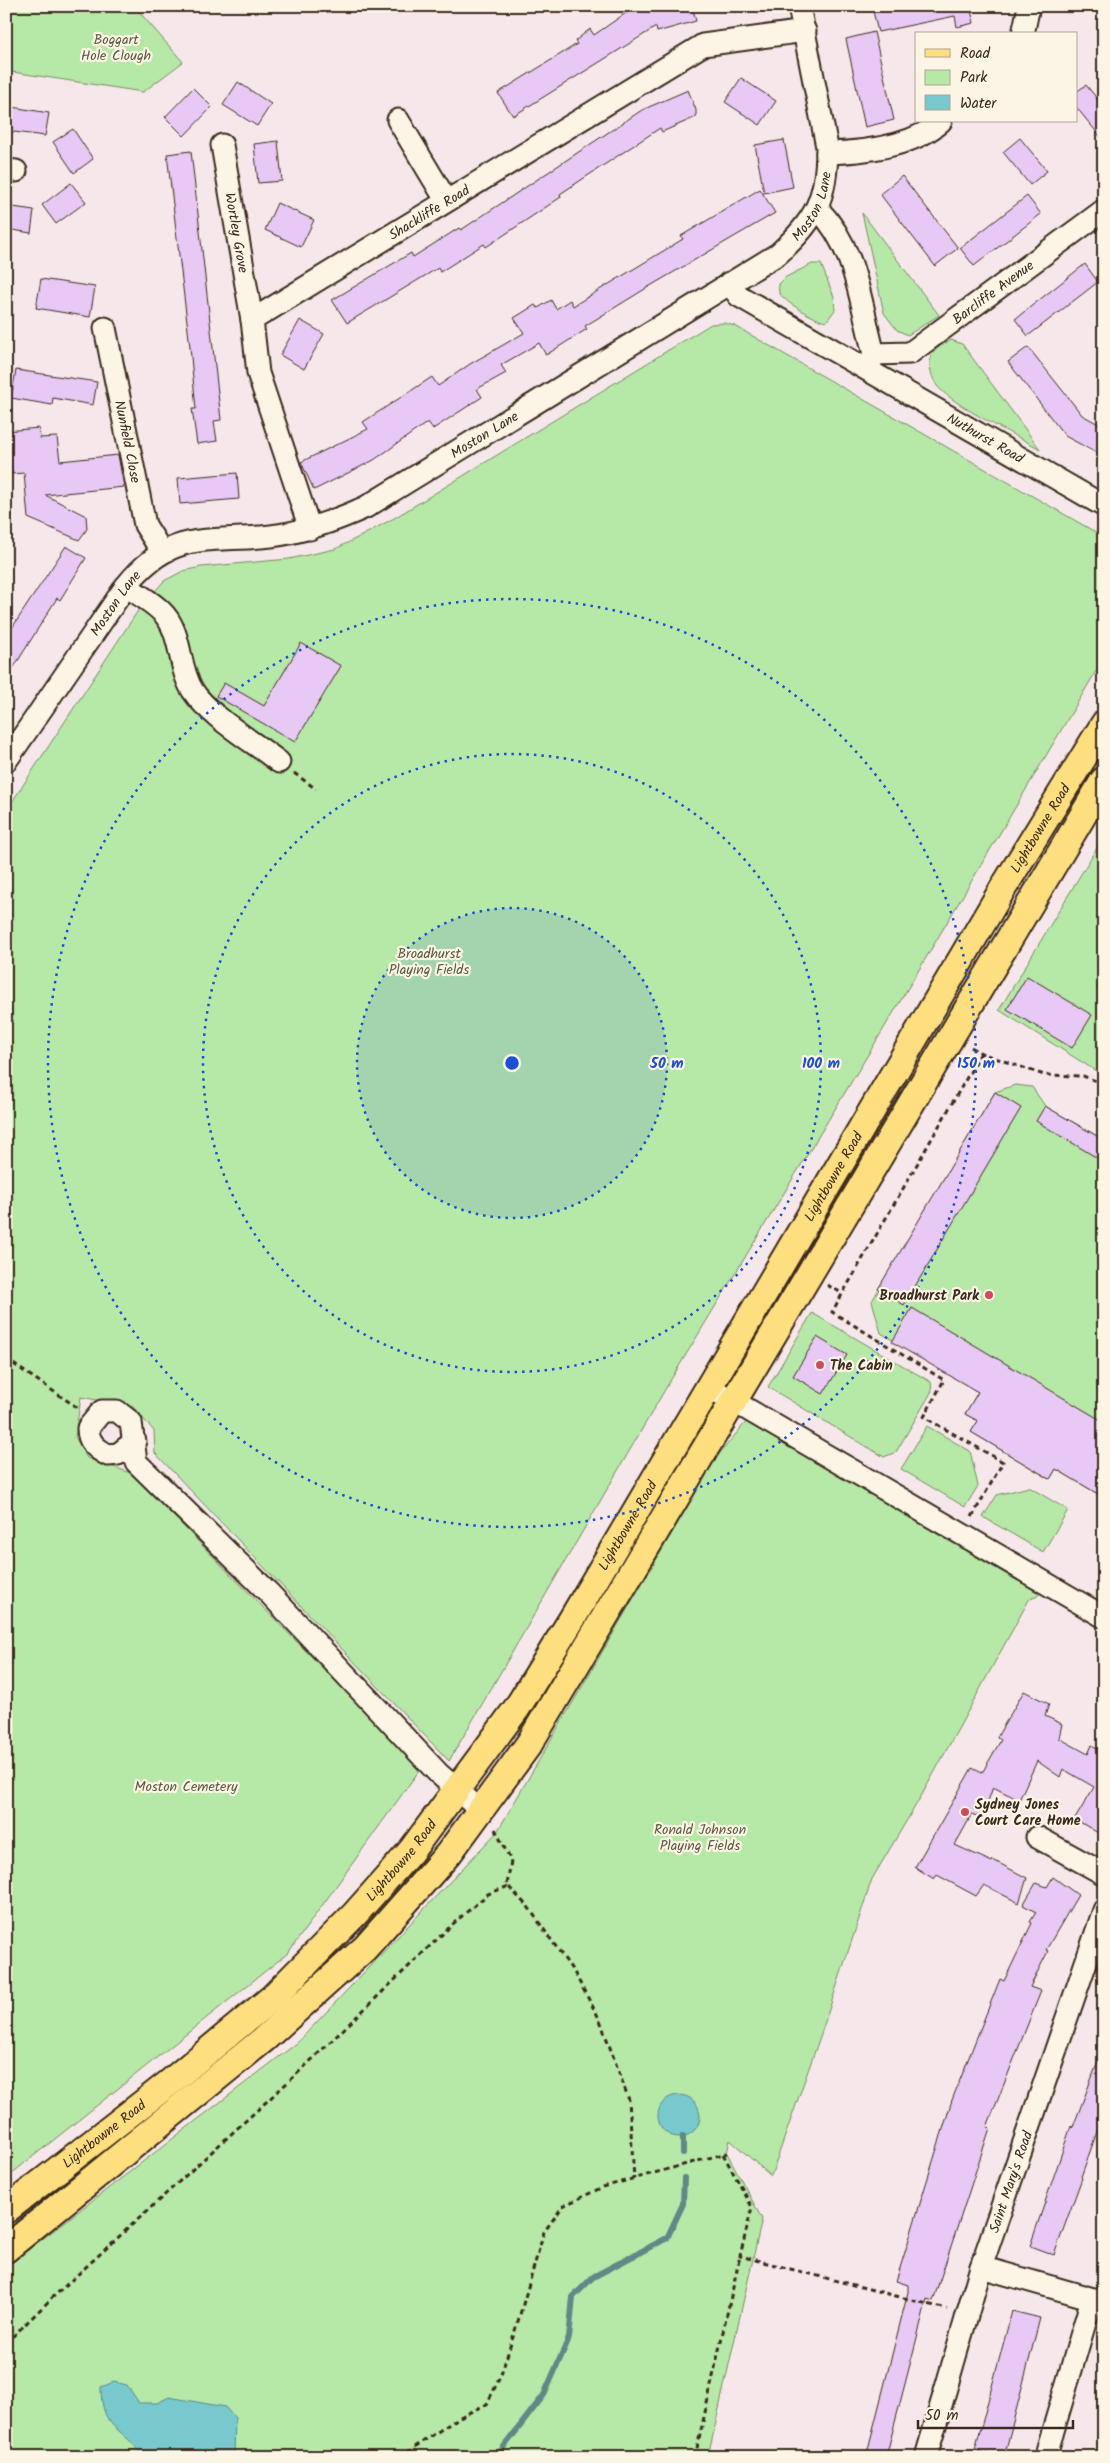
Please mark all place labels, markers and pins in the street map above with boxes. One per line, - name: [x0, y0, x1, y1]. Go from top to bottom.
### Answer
- centre of rings: [503, 1054, 521, 1072]
- place label: Broadhurst Park: [879, 1285, 980, 1307]
- marker: Broadhurst Park: [983, 1289, 995, 1301]
- place label: The Cabin: [830, 1355, 893, 1377]
- marker: The Cabin: [814, 1359, 826, 1371]
- place label: Sydney Jones Court Care Home: [975, 1794, 1081, 1832]
- marker: Sydney Jones Court Care Home: [959, 1806, 971, 1818]

